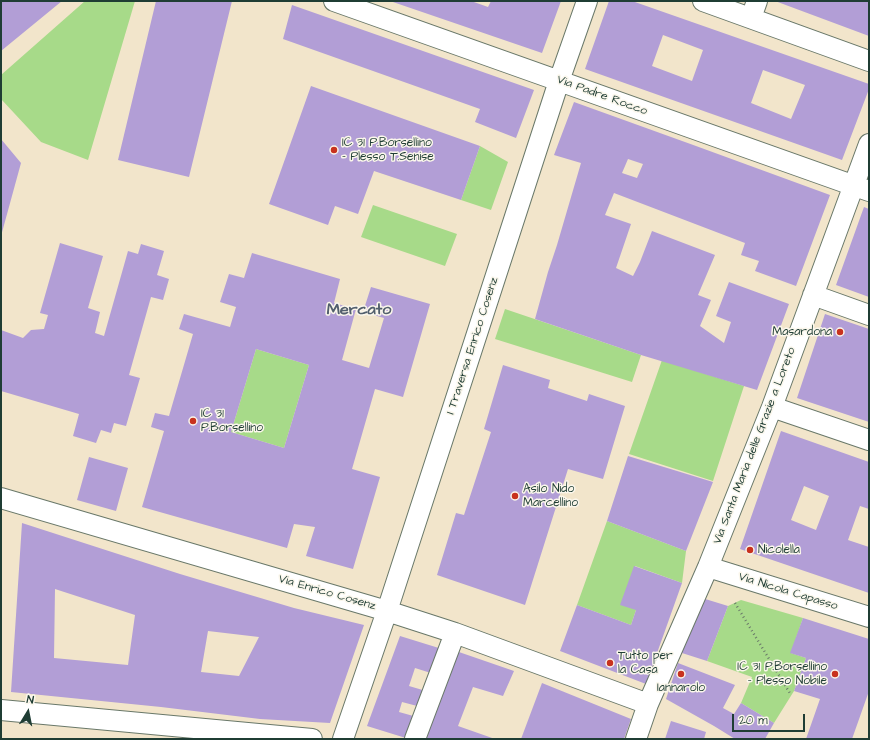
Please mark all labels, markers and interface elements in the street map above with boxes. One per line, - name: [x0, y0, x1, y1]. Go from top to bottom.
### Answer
- street label: Via Padre Rocco: [555, 73, 649, 119]
- place label: IC 31 P.Borsellino - Plesso T.Senise: [342, 136, 434, 164]
- marker: IC 31 P.Borsellino - Plesso T.Senise: [329, 145, 339, 155]
- street label: I Traversa Enrico Cosenz: [444, 276, 502, 416]
- district label: Mercato: [327, 301, 391, 321]
- place label: Masardona: [772, 325, 832, 339]
- marker: Masardona: [835, 327, 845, 337]
- street label: Via Santa Maria delle Grazie a Loreto: [711, 346, 799, 546]
- place label: IC 31 P.Borsellino: [201, 407, 263, 435]
- marker: IC 31 P.Borsellino: [188, 416, 198, 426]
- place label: Asilo Nido Marcellino: [523, 482, 578, 510]
- marker: Asilo Nido Marcellino: [510, 491, 520, 501]
- place label: Nicolella: [758, 543, 800, 557]
- marker: Nicolella: [745, 545, 755, 555]
- street label: Via Nicola Capasso: [737, 570, 839, 614]
- street label: Via Enrico Cosenz: [277, 572, 377, 614]
- place label: Tutto per la Casa: [618, 649, 673, 677]
- marker: Tutto per la Casa: [605, 658, 615, 668]
- place label: IC 31 P.Borsellino - Plesso Nobile: [737, 660, 827, 688]
- marker: Iannarolo: [676, 669, 686, 679]
- marker: IC 31 P.Borsellino - Plesso Nobile: [830, 669, 840, 679]
- place label: Iannarolo: [657, 681, 705, 695]
- north arrow: [8, 692, 48, 732]
- text: N: [25, 692, 35, 708]
- scale bar: [734, 706, 807, 732]
- text: 20 m: [739, 712, 768, 729]

